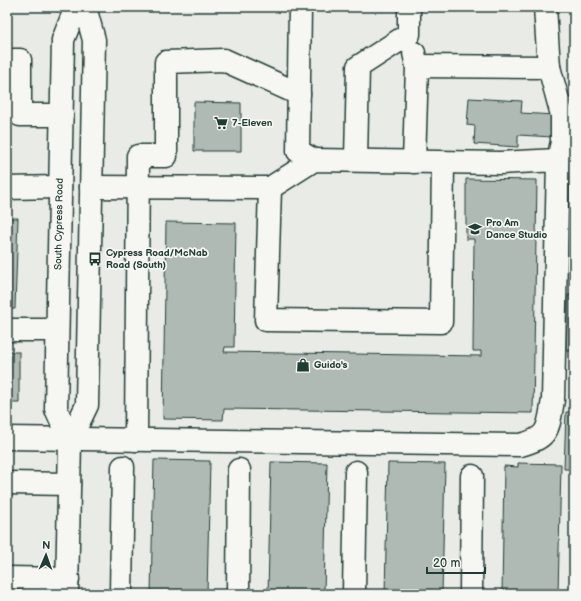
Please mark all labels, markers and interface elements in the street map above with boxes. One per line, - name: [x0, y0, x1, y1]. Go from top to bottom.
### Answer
- supermarket icon: 7-Eleven: [213, 115, 229, 131]
- place label: 7-Eleven: [232, 117, 273, 129]
- street label: South Cypress Road: [52, 178, 66, 270]
- place label: Pro Am Dance Studio: [486, 217, 548, 241]
- school or university icon: Pro Am Dance Studio: [467, 221, 483, 237]
- place label: Cypress Road/McNab Road (South): [106, 247, 208, 271]
- bus stop icon: Cypress Road/McNab Road (South): [87, 251, 103, 267]
- shop icon: Guido's: [295, 357, 311, 373]
- place label: Guido's: [314, 359, 348, 371]
- north arrow: [26, 535, 66, 575]
- text: N: [42, 539, 51, 552]
- scale bar: [427, 549, 485, 575]
- text: 20 m: [433, 556, 460, 571]

